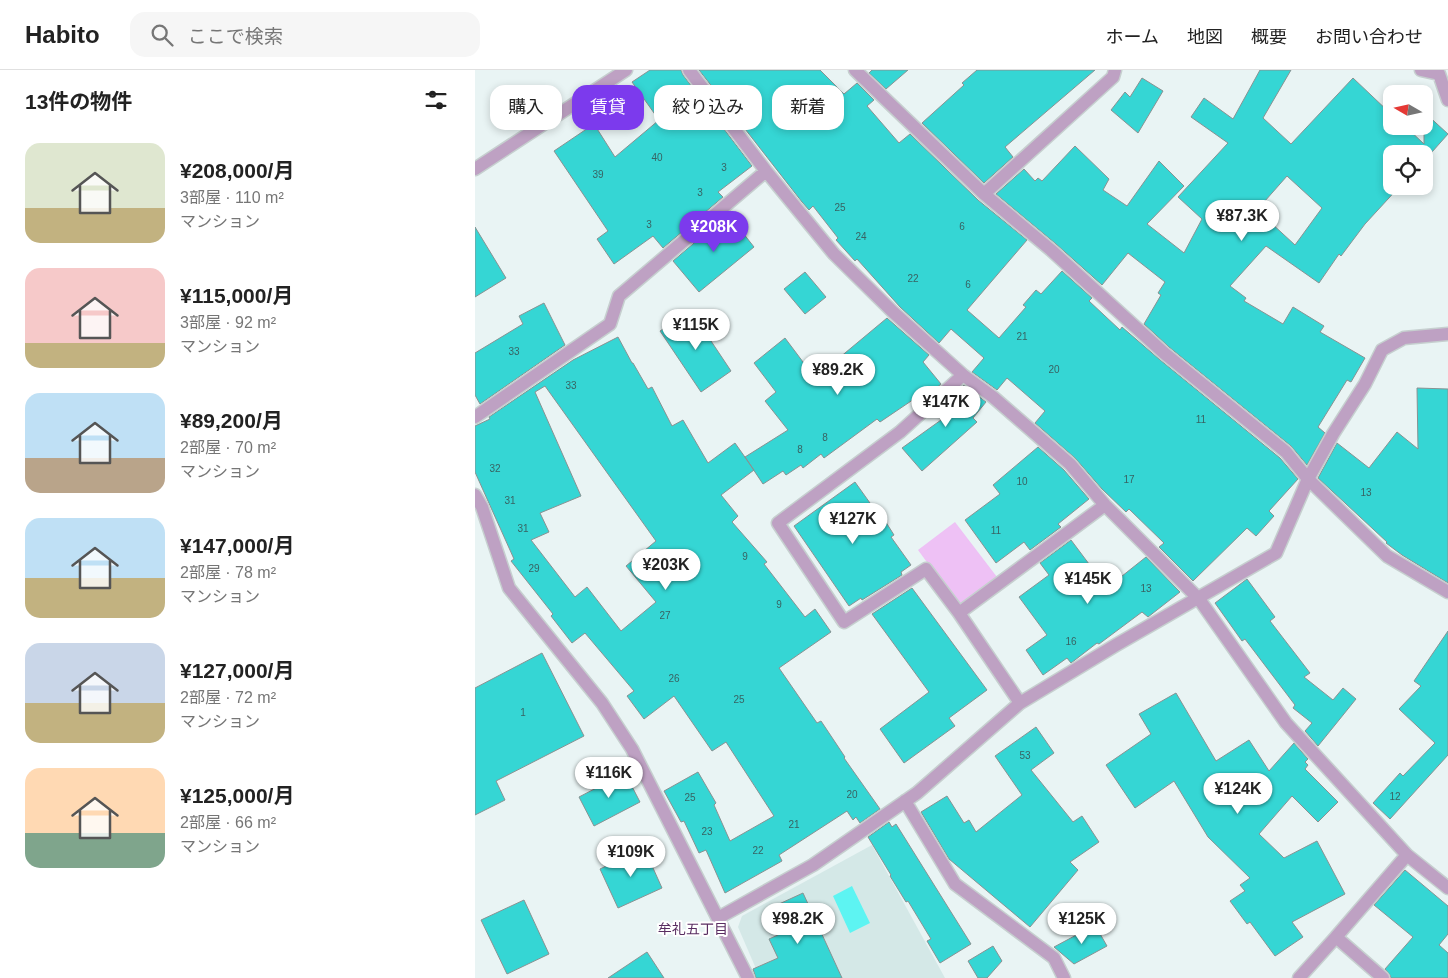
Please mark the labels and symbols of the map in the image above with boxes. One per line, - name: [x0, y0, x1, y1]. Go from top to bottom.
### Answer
- north arrow: [1383, 85, 1433, 135]
- house number: 40: [651, 152, 663, 163]
- house number: 3: [721, 162, 727, 173]
- house number: 39: [592, 169, 604, 180]
- house number: 3: [697, 187, 703, 198]
- pin: ¥87.3K: [1201, 200, 1283, 242]
- house number: 25: [834, 202, 846, 213]
- pin: ¥208K: [679, 210, 749, 253]
- house number: 3: [646, 219, 652, 230]
- house number: 6: [959, 221, 965, 232]
- house number: 24: [855, 231, 867, 242]
- house number: 22: [907, 273, 919, 284]
- house number: 6: [965, 279, 971, 290]
- pin: ¥115K: [661, 308, 731, 351]
- house number: 21: [1016, 331, 1028, 342]
- house number: 33: [508, 346, 520, 357]
- pin: ¥89.2K: [797, 354, 879, 396]
- house number: 20: [1048, 364, 1060, 375]
- house number: 33: [565, 380, 577, 391]
- pin: ¥147K: [911, 386, 981, 428]
- house number: 11: [1196, 414, 1207, 425]
- house number: 8: [822, 432, 828, 443]
- house number: 8: [797, 444, 803, 455]
- house number: 32: [489, 463, 501, 474]
- house number: 17: [1123, 474, 1135, 485]
- house number: 10: [1016, 476, 1028, 487]
- house number: 13: [1360, 487, 1372, 498]
- house number: 31: [504, 495, 516, 506]
- pin: ¥127K: [818, 502, 888, 545]
- house number: 31: [517, 523, 529, 534]
- house number: 11: [991, 525, 1002, 536]
- pin: ¥203K: [631, 548, 701, 591]
- house number: 9: [742, 551, 748, 562]
- pin: ¥145K: [1053, 562, 1123, 605]
- house number: 29: [528, 563, 540, 574]
- house number: 13: [1140, 583, 1152, 594]
- house number: 9: [776, 599, 782, 610]
- house number: 27: [659, 610, 671, 621]
- house number: 16: [1065, 636, 1077, 647]
- house number: 26: [668, 673, 680, 684]
- house number: 25: [733, 694, 745, 705]
- house number: 1: [520, 707, 526, 718]
- house number: 53: [1019, 750, 1031, 761]
- pin: ¥116K: [574, 756, 644, 799]
- pin: ¥124K: [1203, 772, 1273, 815]
- house number: 20: [846, 789, 858, 800]
- house number: 12: [1389, 791, 1401, 802]
- house number: 25: [684, 792, 696, 803]
- house number: 21: [788, 819, 800, 830]
- house number: 23: [701, 826, 713, 837]
- pin: ¥109K: [596, 836, 666, 878]
- house number: 22: [752, 845, 764, 856]
- pin: ¥98.2K: [757, 902, 839, 945]
- pin: ¥125K: [1047, 902, 1117, 945]
- district label: 牟礼五丁目: [658, 921, 728, 937]

